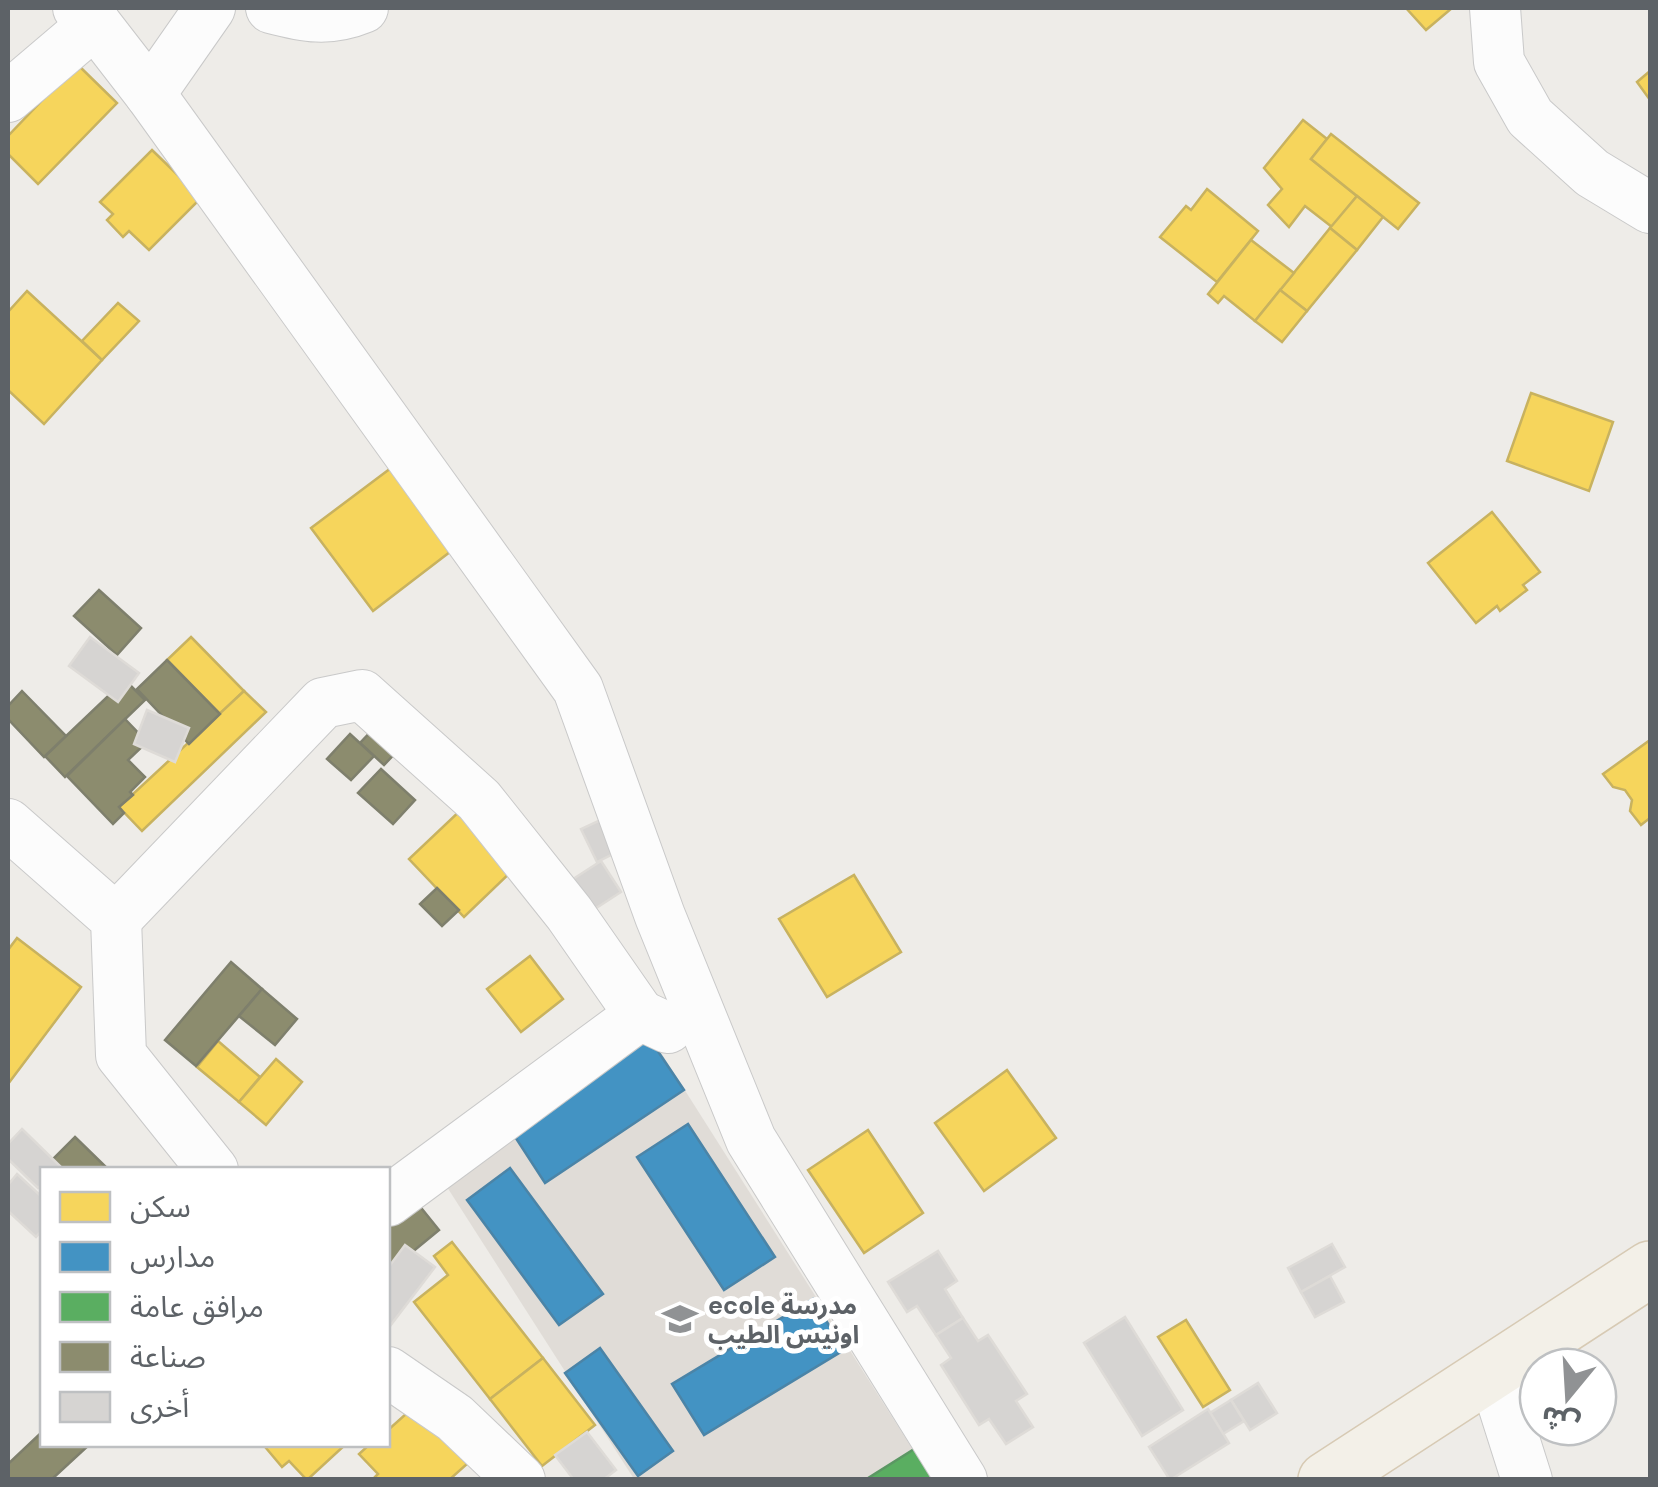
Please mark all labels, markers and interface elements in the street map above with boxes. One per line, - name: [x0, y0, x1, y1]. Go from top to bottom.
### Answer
- legend: [40, 1167, 390, 1447]
- text: سكن: [130, 1187, 191, 1226]
- text: مدارس: [130, 1237, 215, 1276]
- text: مرافق عامة: [130, 1287, 264, 1326]
- place label: ecole مدرسة اونيس الطيب: [708, 1289, 859, 1351]
- school or university icon: ecole مدرسة اونيس الطيب: [661, 1300, 699, 1338]
- text: صناعة: [130, 1337, 206, 1376]
- north arrow: [1518, 1347, 1618, 1447]
- text: أخرى: [130, 1387, 189, 1426]
- text: ش: [1536, 1397, 1584, 1444]

